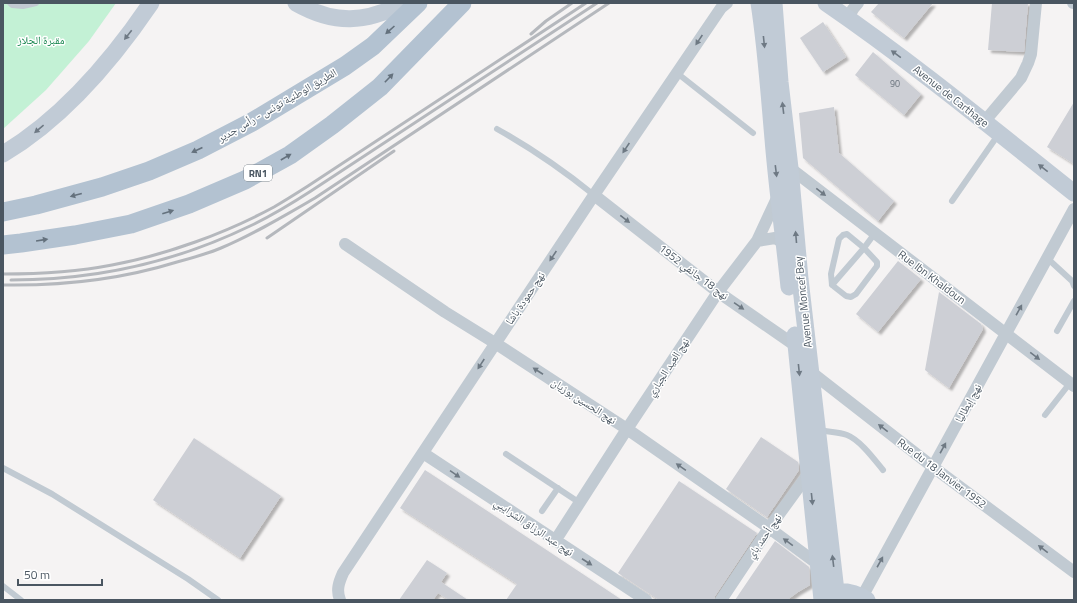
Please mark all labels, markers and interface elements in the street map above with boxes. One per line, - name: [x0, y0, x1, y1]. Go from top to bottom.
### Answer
- one-way arrow: [385, 25, 395, 34]
- one-way arrow: [124, 29, 132, 40]
- park label: مقبرة الجلاز: [16, 32, 65, 48]
- one-way arrow: [695, 35, 703, 45]
- one-way arrow: [761, 36, 767, 48]
- one-way arrow: [891, 50, 902, 58]
- street label: Avenue de Carthage: [910, 61, 993, 131]
- street label: الطريق الوطنية تونس - رأس جدير: [214, 64, 340, 146]
- one-way arrow: [384, 73, 394, 83]
- house number: 90: [890, 77, 900, 90]
- one-way arrow: [780, 102, 786, 114]
- one-way arrow: [33, 124, 44, 133]
- one-way arrow: [622, 142, 630, 153]
- one-way arrow: [192, 147, 203, 153]
- one-way arrow: [280, 154, 292, 161]
- one-way arrow: [1038, 164, 1049, 173]
- road number: RN1: [244, 165, 272, 181]
- one-way arrow: [773, 165, 780, 177]
- one-way arrow: [816, 188, 826, 196]
- one-way arrow: [69, 192, 81, 198]
- one-way arrow: [163, 208, 175, 214]
- one-way arrow: [619, 214, 630, 223]
- one-way arrow: [793, 231, 800, 243]
- one-way arrow: [36, 237, 48, 243]
- street label: نهج 18 جانفي 1952: [655, 241, 732, 304]
- street label: Rue Ibn Khaldoun: [895, 246, 969, 308]
- one-way arrow: [549, 250, 557, 261]
- street label: Avenue Moncef Bey: [790, 255, 816, 348]
- street label: نهج حمودة باشا: [501, 268, 549, 328]
- one-way arrow: [734, 302, 744, 310]
- one-way arrow: [1015, 304, 1022, 315]
- street label: نهج العيد الجباري: [643, 334, 694, 400]
- one-way arrow: [1030, 352, 1041, 360]
- one-way arrow: [478, 358, 485, 370]
- one-way arrow: [795, 364, 802, 376]
- one-way arrow: [532, 368, 544, 375]
- street label: نهج الحسين بوزيان: [548, 374, 620, 428]
- street label: نهج إيطاليا: [951, 381, 985, 425]
- one-way arrow: [878, 424, 889, 433]
- street label: Rue du 18 Janvier 1952: [894, 434, 990, 512]
- one-way arrow: [940, 443, 946, 454]
- one-way arrow: [676, 463, 686, 471]
- one-way arrow: [449, 471, 461, 478]
- one-way arrow: [809, 493, 815, 505]
- street label: نهج عبد الرزاق الشرايبي: [491, 494, 577, 560]
- street label: نهج أحمد باي: [743, 510, 786, 562]
- one-way arrow: [782, 537, 793, 546]
- one-way arrow: [1037, 545, 1048, 553]
- one-way arrow: [829, 555, 836, 567]
- one-way arrow: [877, 556, 884, 568]
- one-way arrow: [582, 558, 592, 566]
- scale bar: [18, 561, 102, 587]
- text: 50 m: [24, 565, 50, 584]

